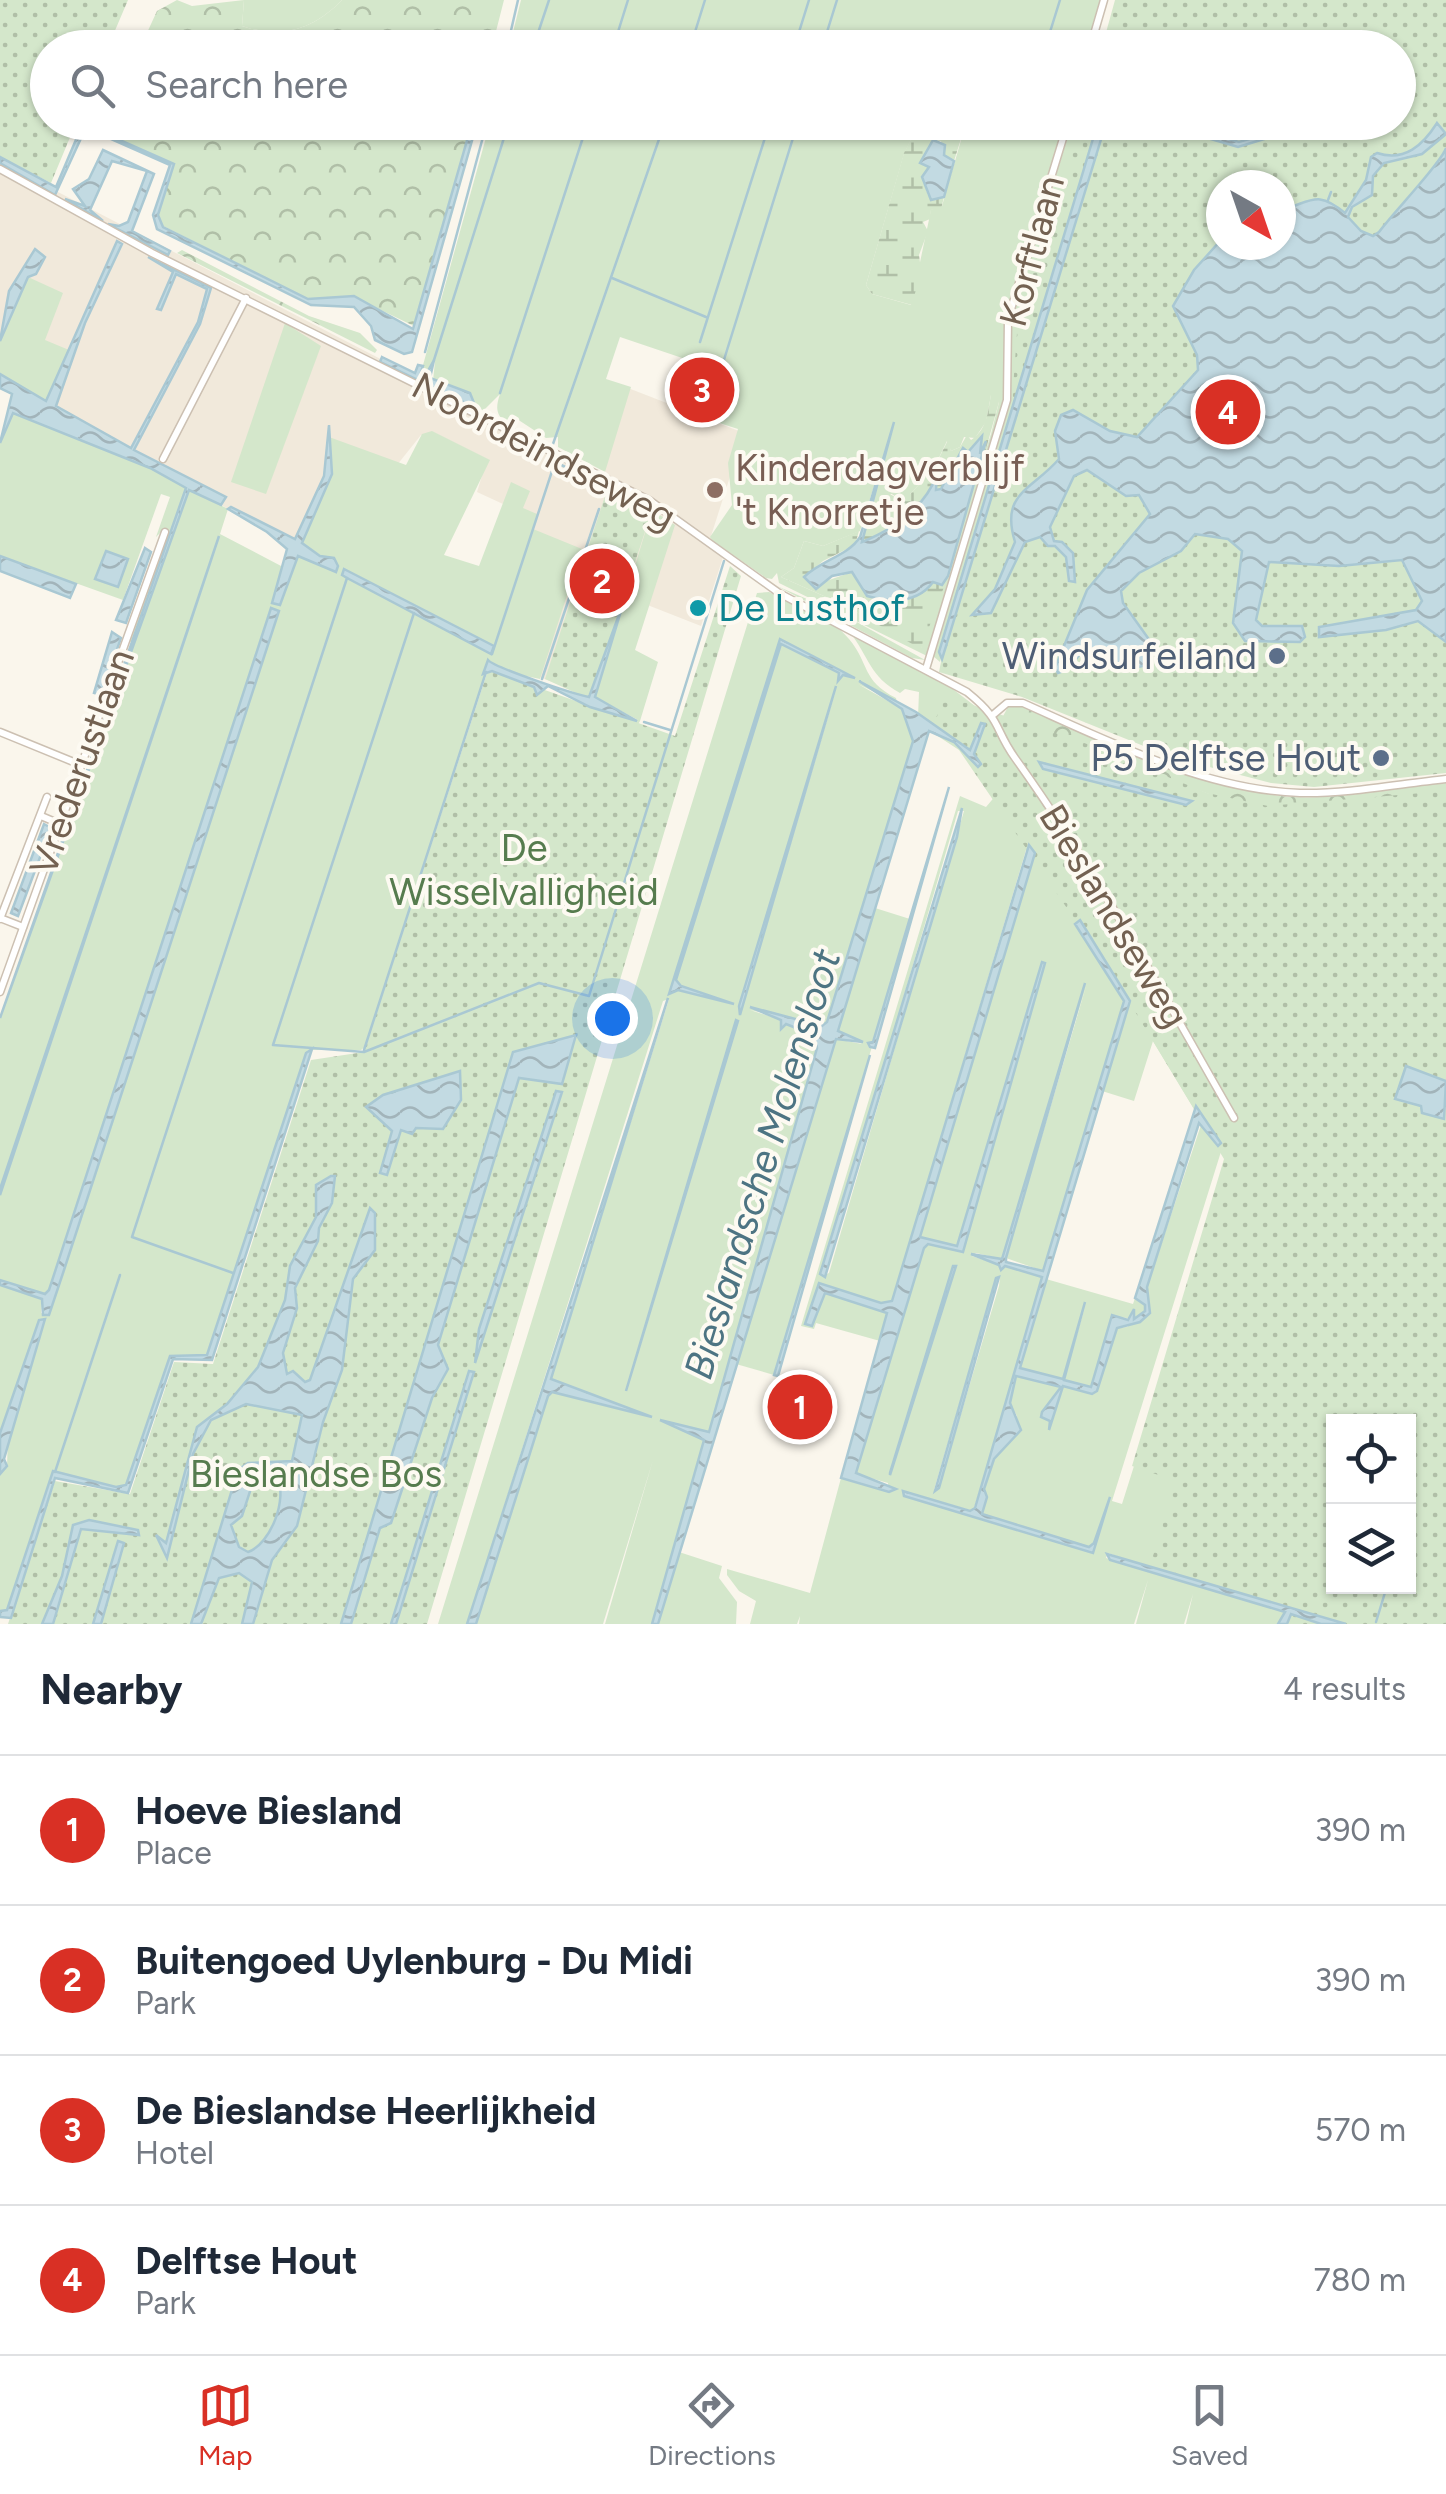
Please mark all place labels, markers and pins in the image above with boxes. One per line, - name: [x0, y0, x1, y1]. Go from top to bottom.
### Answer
- pin: 3: [670, 352, 734, 428]
- pin: 4: [1196, 374, 1260, 450]
- place label: Kinderdagverblijf 't Knorretje: [735, 445, 1025, 535]
- marker: Kinderdagverblijf 't Knorretje: [704, 479, 726, 501]
- pin: 2: [570, 544, 634, 618]
- place label: De Lusthof: [718, 585, 905, 631]
- marker: De Lusthof: [687, 597, 709, 619]
- place label: Windsurfeiland: [1002, 633, 1257, 679]
- marker: Windsurfeiland: [1266, 645, 1288, 667]
- place label: P5 Delftse Hout: [1090, 735, 1361, 781]
- marker: P5 Delftse Hout: [1370, 747, 1392, 769]
- pin: 1: [768, 1370, 832, 1444]

